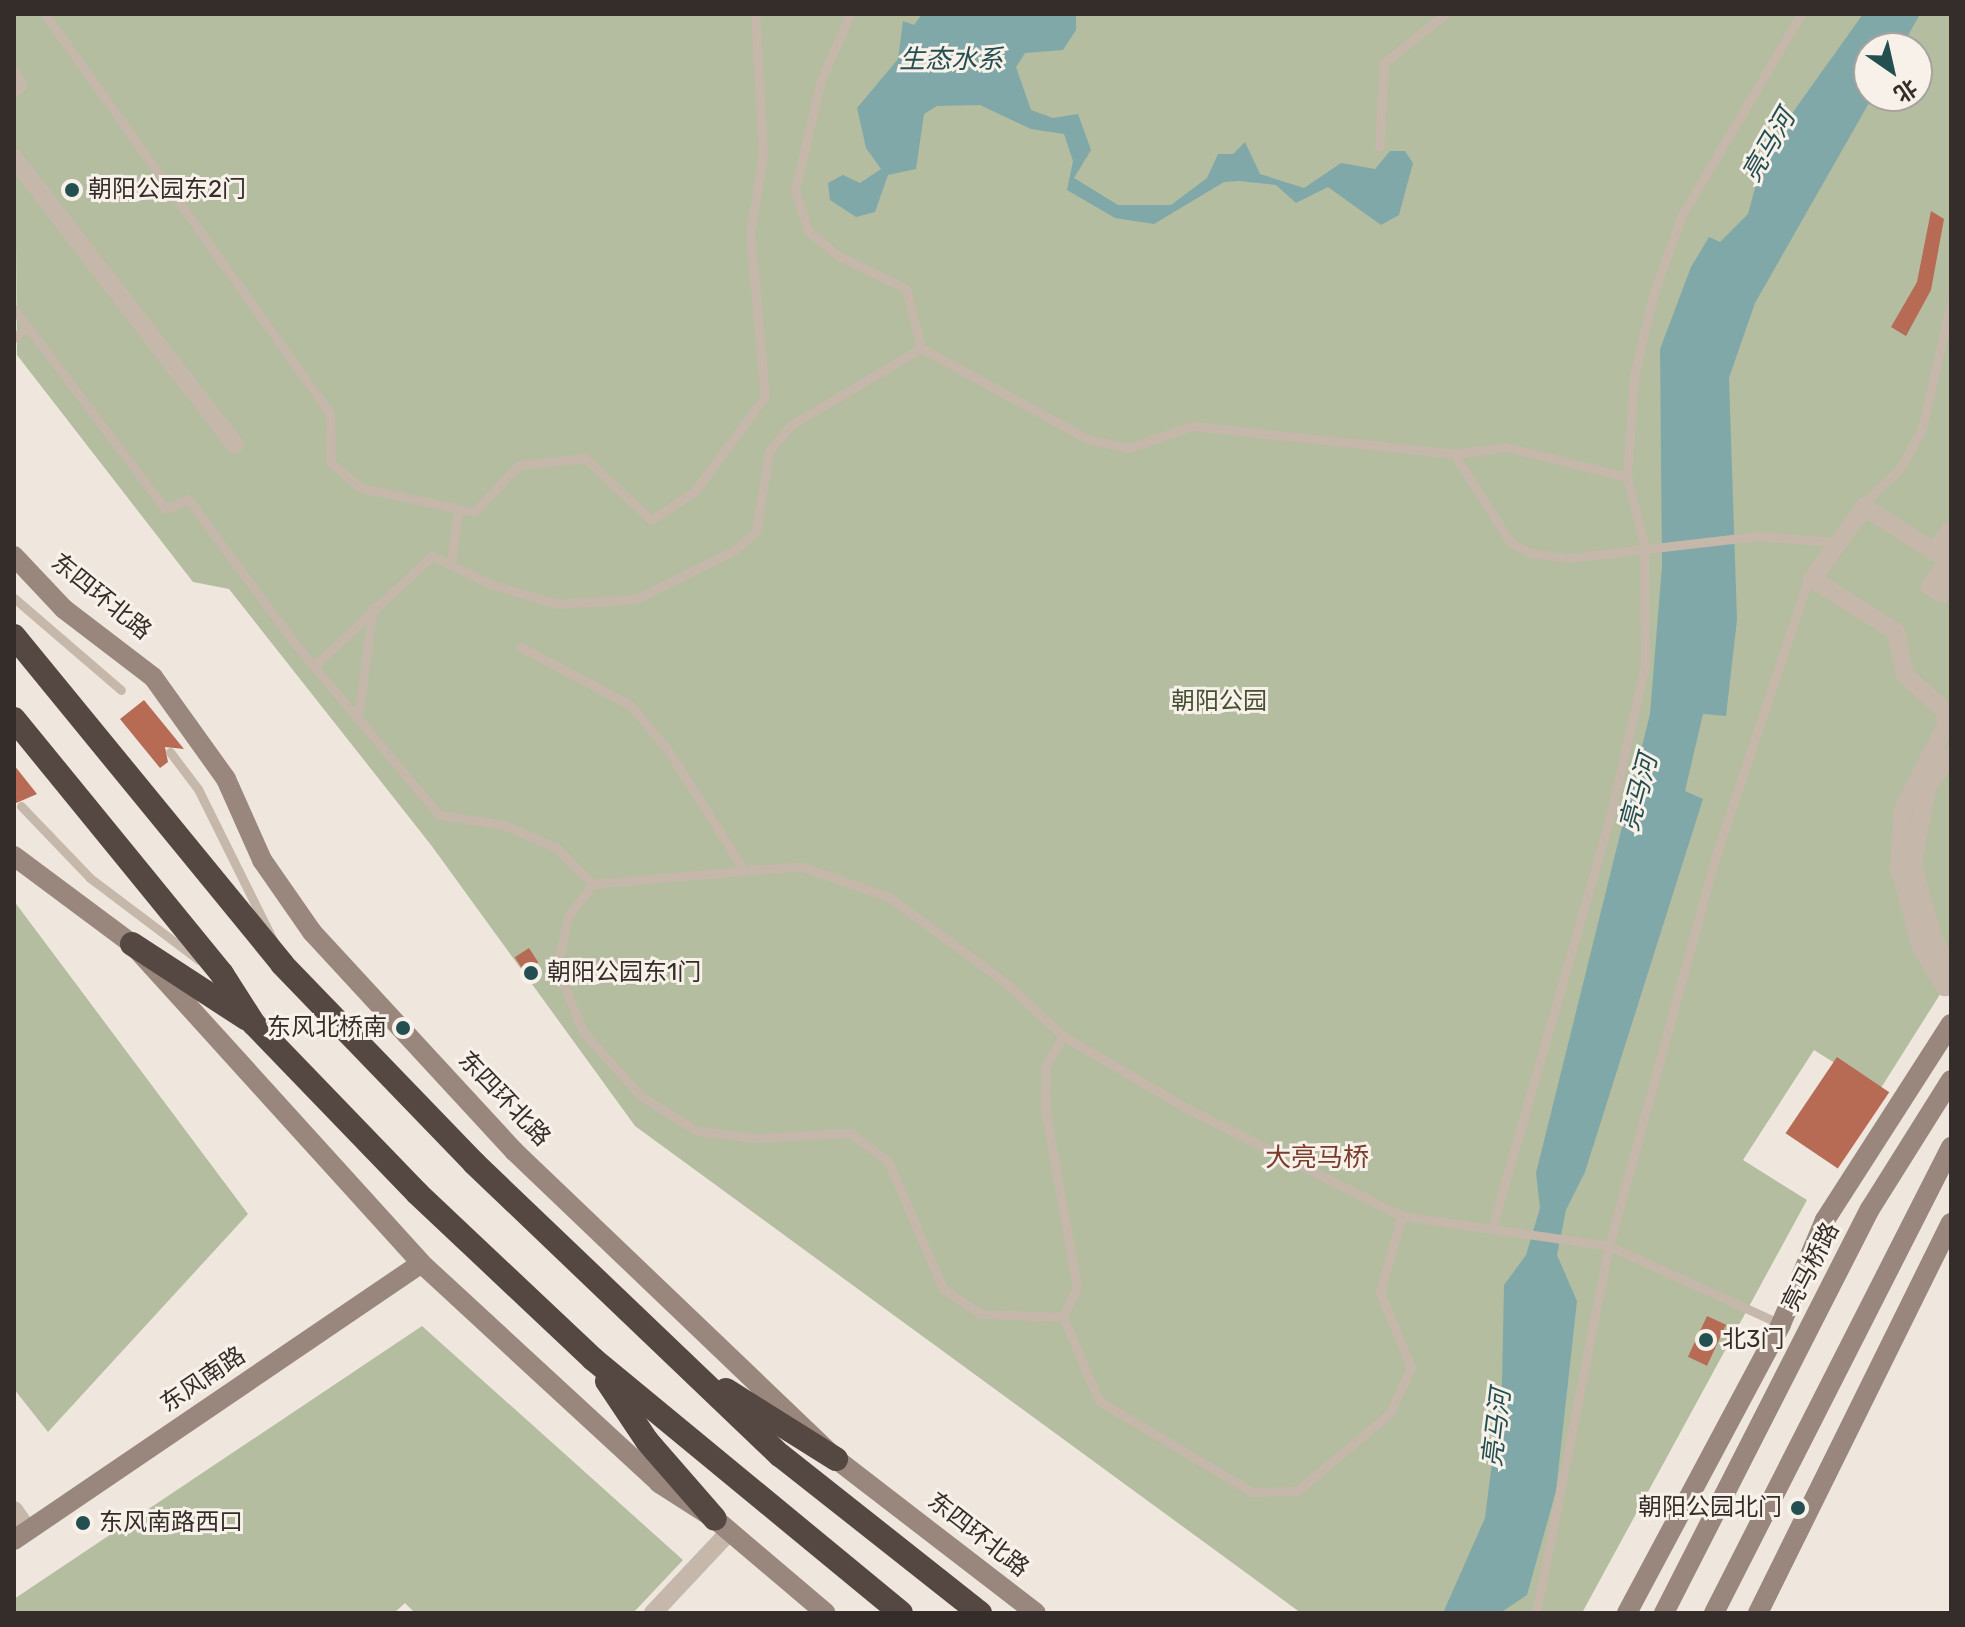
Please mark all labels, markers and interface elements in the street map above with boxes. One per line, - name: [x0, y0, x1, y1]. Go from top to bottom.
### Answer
- north arrow: [1853, 32, 1933, 112]
- water label: 生态水系: [899, 44, 1003, 76]
- text: 北: [1889, 73, 1922, 108]
- water label: 亮马河: [1736, 104, 1802, 188]
- place label: 朝阳公园东2门: [88, 176, 246, 204]
- marker: 朝阳公园东2门: [63, 181, 81, 199]
- street label: 东四环北路: [45, 548, 157, 646]
- park label: 朝阳公园: [1171, 688, 1267, 716]
- water label: 亮马河: [1614, 751, 1664, 835]
- place label: 朝阳公园东1门: [547, 959, 701, 987]
- marker: 朝阳公园东1门: [522, 964, 540, 982]
- place label: 东风北桥南: [267, 1014, 387, 1042]
- marker: 东风北桥南: [394, 1019, 412, 1037]
- street label: 东四环北路: [452, 1046, 556, 1152]
- district label: 大亮马桥: [1265, 1142, 1369, 1174]
- street label: 亮马桥路: [1776, 1218, 1846, 1316]
- place label: 北3门: [1722, 1326, 1784, 1354]
- marker: 北3门: [1697, 1331, 1715, 1349]
- street label: 东风南路: [155, 1341, 251, 1419]
- water label: 亮马河: [1477, 1387, 1517, 1469]
- street label: 东四环北路: [922, 1487, 1034, 1583]
- place label: 朝阳公园北门: [1638, 1494, 1782, 1522]
- marker: 朝阳公园北门: [1789, 1499, 1807, 1517]
- place label: 东风南路西口: [99, 1509, 243, 1537]
- marker: 东风南路西口: [74, 1514, 92, 1532]

